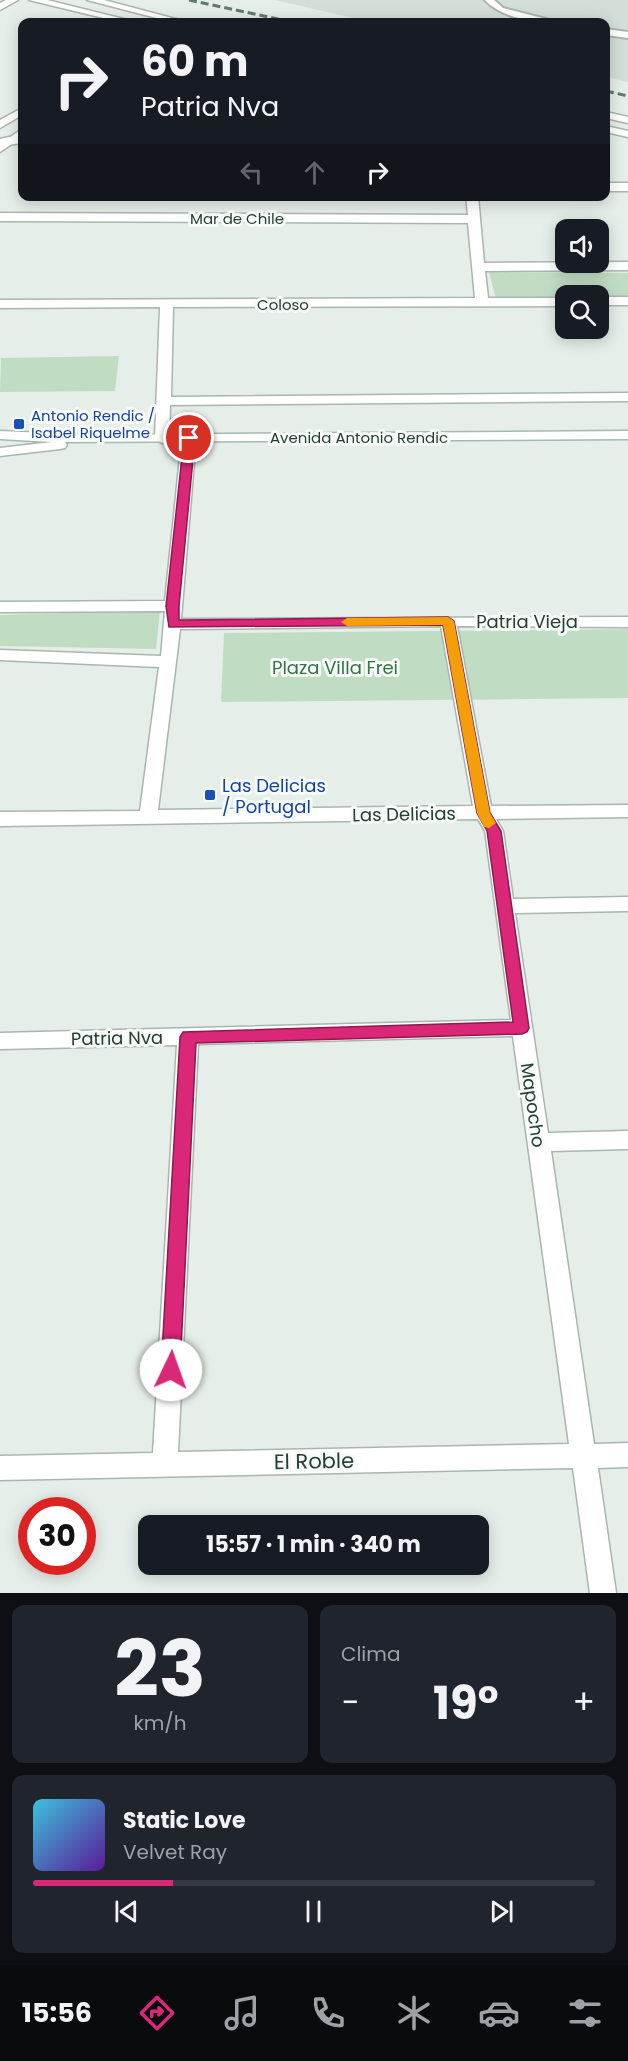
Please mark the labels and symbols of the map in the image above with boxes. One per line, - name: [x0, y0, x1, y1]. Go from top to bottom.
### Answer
- street label: Mar de Chile: [190, 208, 284, 229]
- street label: Coloso: [257, 294, 309, 315]
- place label: Antonio Rendic / Isabel Riquelme: [31, 405, 155, 443]
- pin: [163, 412, 214, 463]
- marker: Antonio Rendic / Isabel Riquelme: [12, 417, 26, 431]
- street label: Avenida Antonio Rendic: [270, 427, 448, 448]
- street label: Patria Vieja: [476, 609, 578, 634]
- park label: Plaza Villa Frei: [272, 655, 398, 680]
- place label: Las Delicias / Portugal: [222, 773, 326, 819]
- marker: Las Delicias / Portugal: [203, 788, 217, 802]
- street label: Las Delicias: [352, 801, 456, 827]
- street label: Patria Nva: [71, 1025, 163, 1051]
- street label: Mapocho: [515, 1061, 551, 1149]
- position arrow: [139, 1338, 203, 1402]
- street label: El Roble: [274, 1446, 354, 1476]
- speed limit sign: 30: [18, 1497, 96, 1575]

